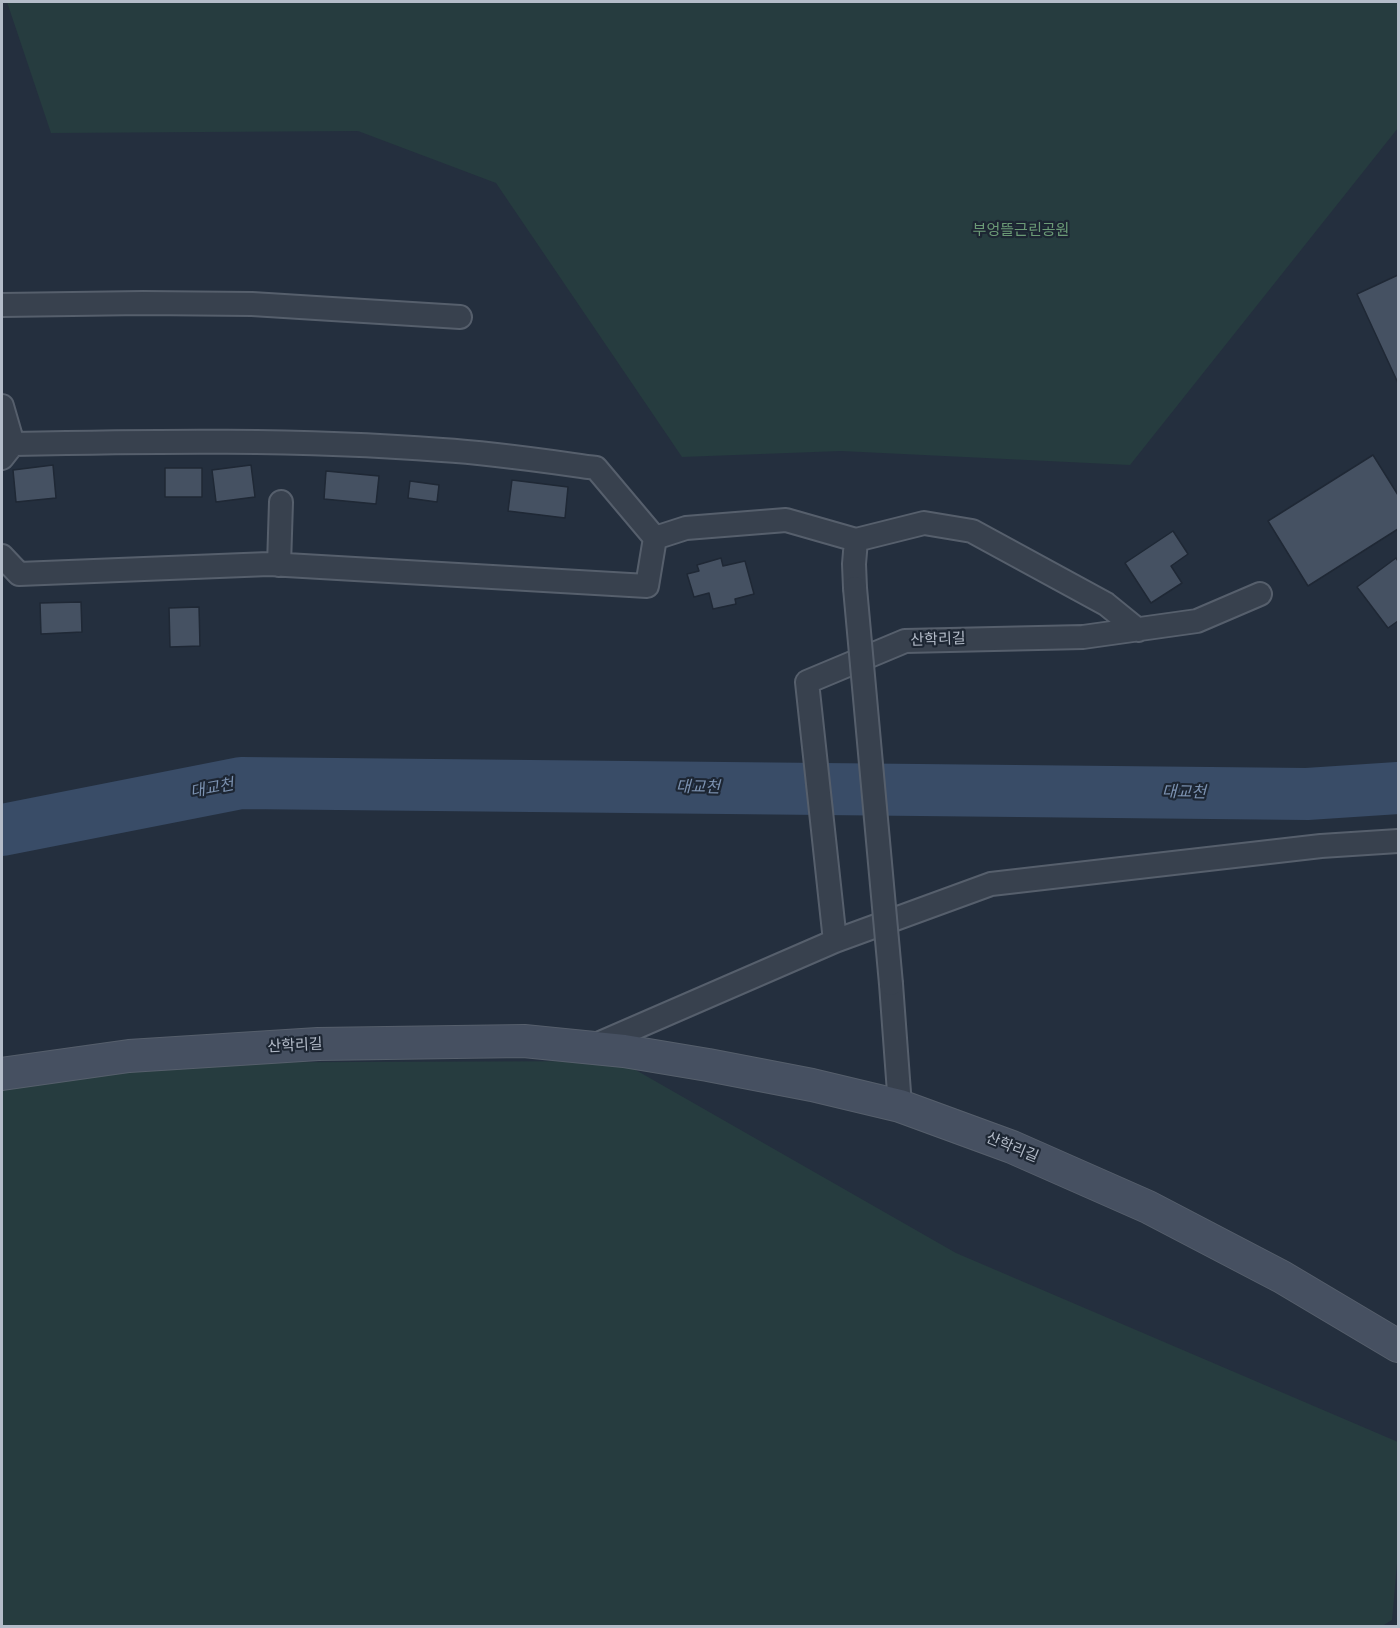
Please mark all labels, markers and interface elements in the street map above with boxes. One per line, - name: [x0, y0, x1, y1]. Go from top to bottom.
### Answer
- park label: 부엉뜰근린공원: [973, 222, 1069, 240]
- street label: 산학리길: [910, 630, 966, 650]
- water label: 대교천: [188, 775, 236, 803]
- water label: 대교천: [676, 778, 720, 798]
- water label: 대교천: [1162, 783, 1206, 803]
- street label: 산학리길: [267, 1036, 323, 1056]
- street label: 산학리길: [983, 1129, 1041, 1167]

